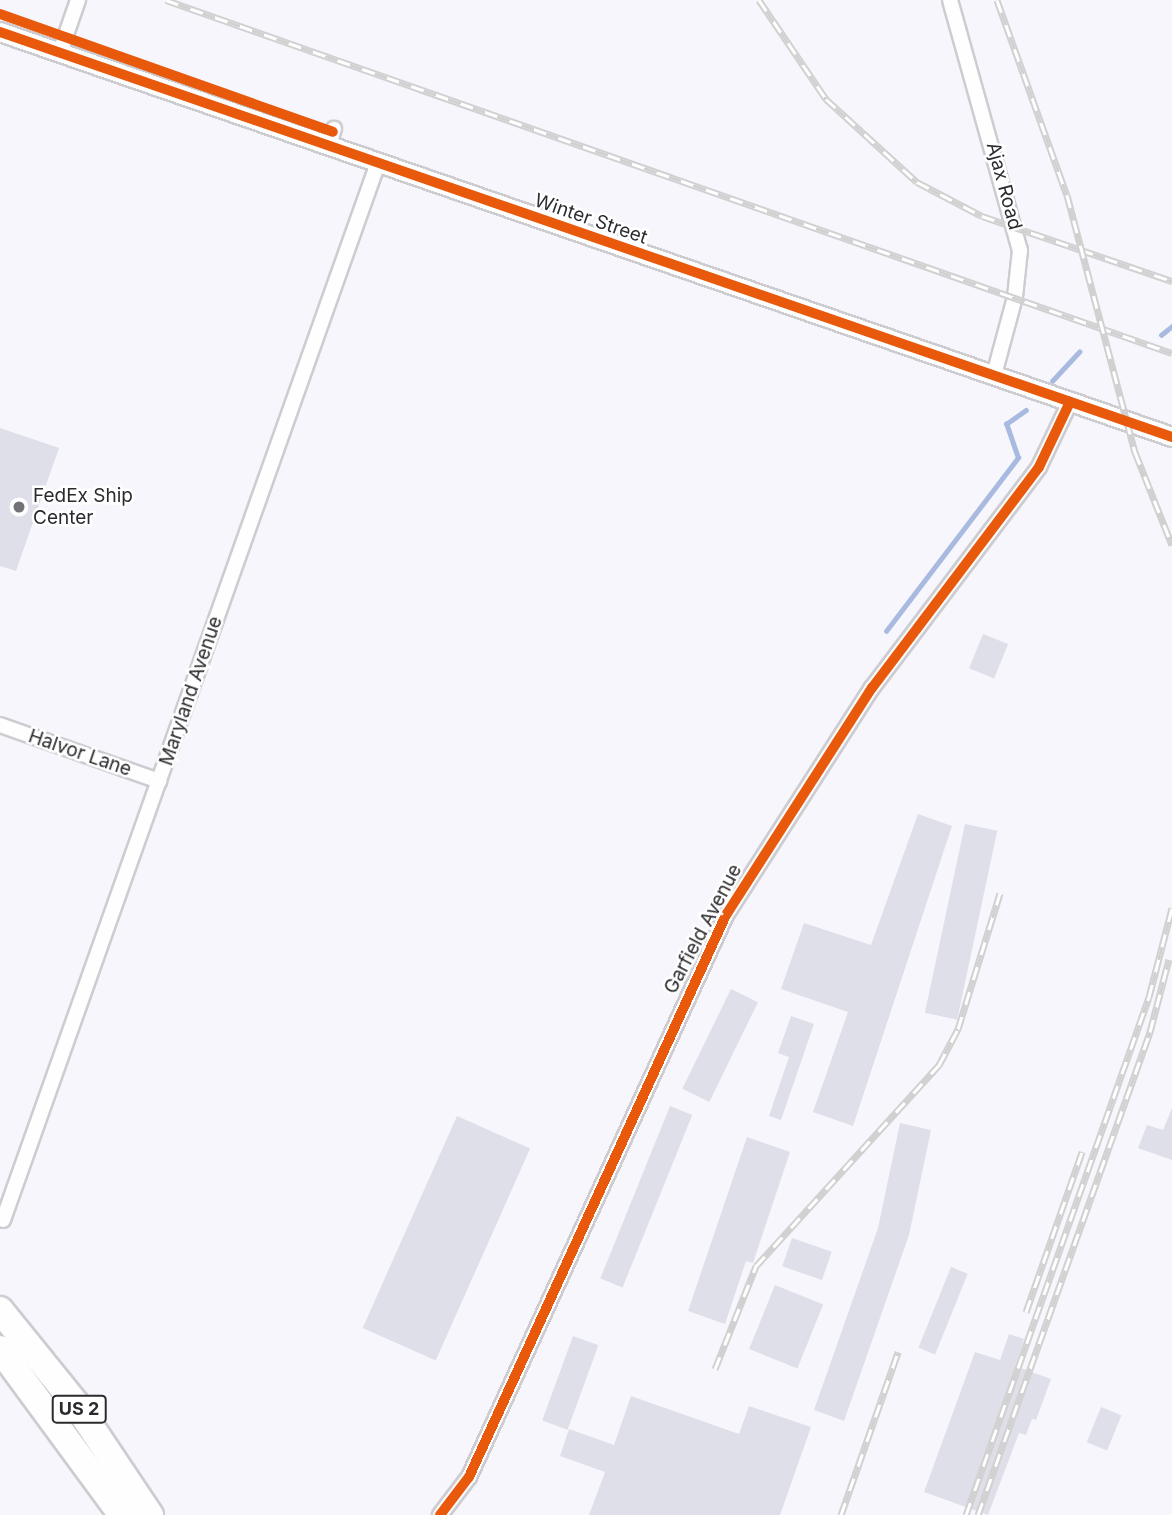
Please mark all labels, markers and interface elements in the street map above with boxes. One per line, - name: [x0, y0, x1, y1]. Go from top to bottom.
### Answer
- street label: Ajax Road: [981, 140, 1027, 232]
- street label: Winter Street: [532, 189, 650, 249]
- place label: FedEx Ship Center: [33, 485, 133, 529]
- marker: FedEx Ship Center: [11, 499, 27, 515]
- street label: Maryland Avenue: [155, 613, 227, 769]
- street label: Halvor Lane: [26, 725, 134, 781]
- street label: Garfield Avenue: [659, 860, 747, 998]
- road number: US 2: [51, 1394, 107, 1424]

